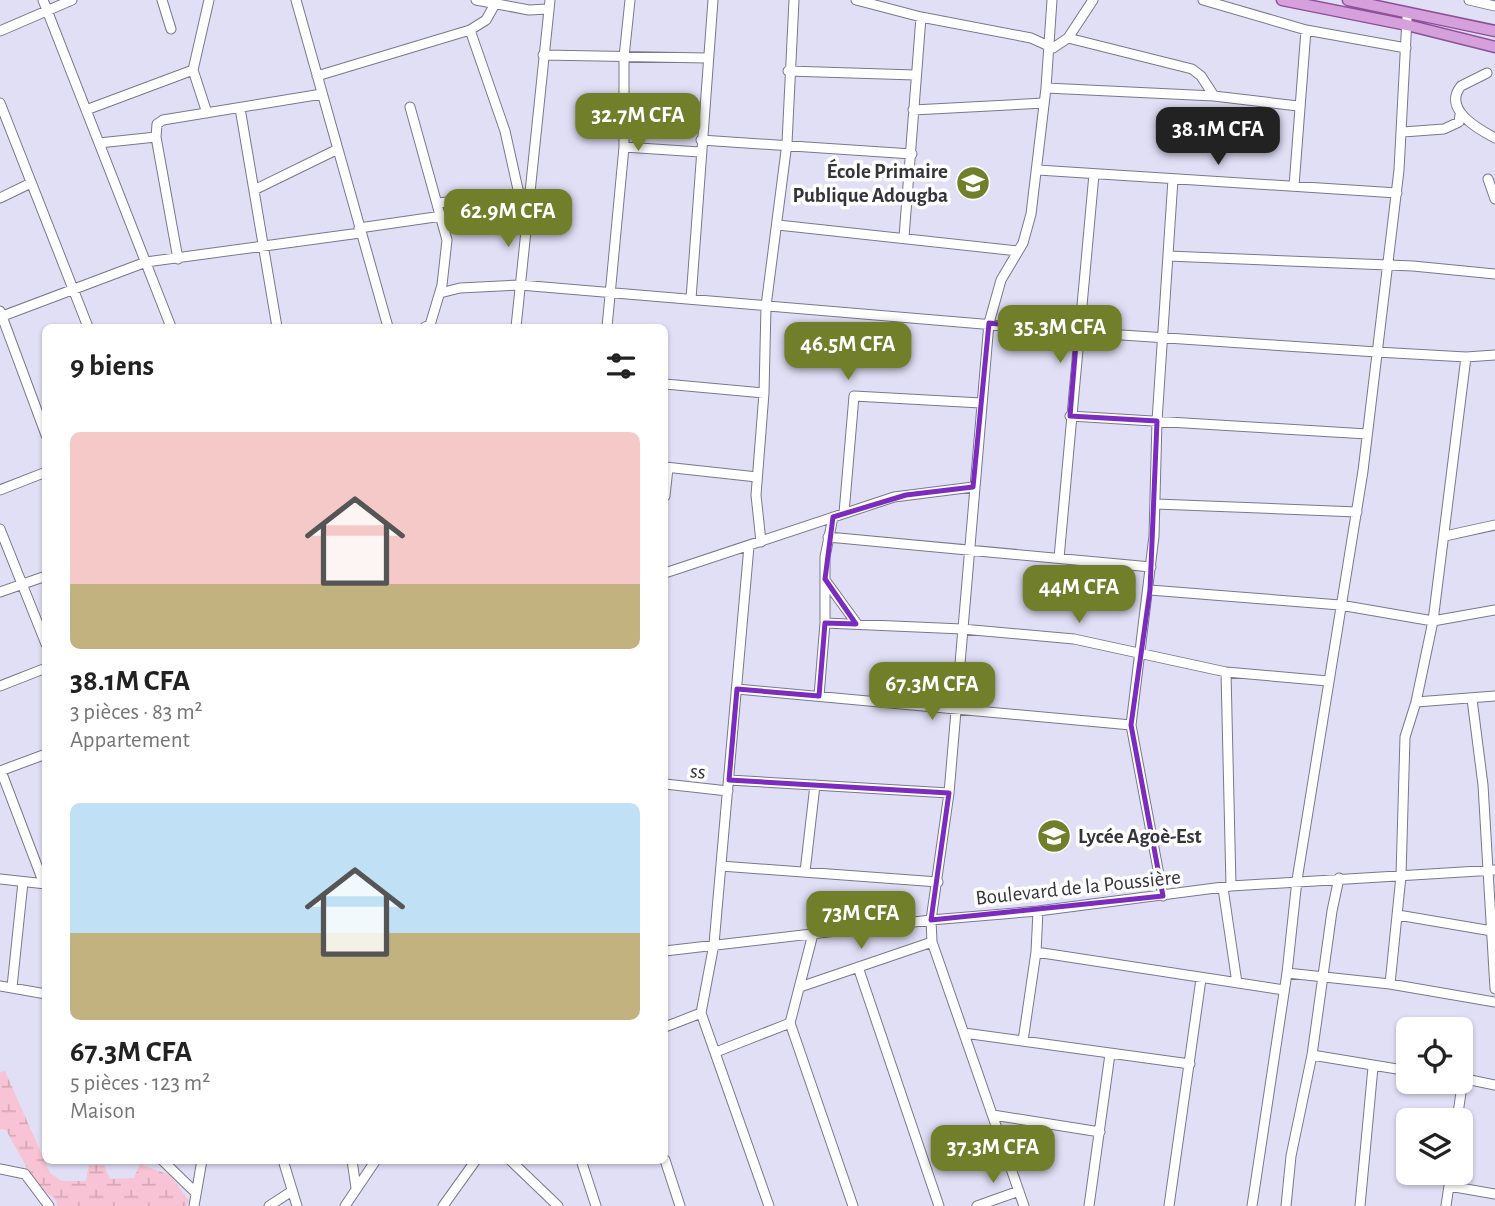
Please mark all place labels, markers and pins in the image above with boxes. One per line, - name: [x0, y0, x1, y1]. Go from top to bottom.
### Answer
- pin: 32.7M CFA: [558, 94, 718, 153]
- pin: 38.1M CFA: [1138, 108, 1298, 167]
- place label: École Primaire Publique Adougba: [792, 158, 948, 206]
- school or university icon: École Primaire Publique Adougba: [954, 164, 992, 202]
- pin: 62.9M CFA: [428, 190, 588, 249]
- pin: 35.3M CFA: [980, 306, 1140, 365]
- pin: 46.5M CFA: [768, 322, 928, 382]
- pin: 44M CFA: [1014, 566, 1144, 625]
- pin: 67.3M CFA: [852, 662, 1012, 722]
- school or university icon: Lycée Agoè-Est: [1035, 817, 1073, 855]
- place label: Lycée Agoè-Est: [1078, 826, 1202, 847]
- pin: 73M CFA: [796, 892, 926, 951]
- pin: 37.3M CFA: [913, 1126, 1073, 1185]

